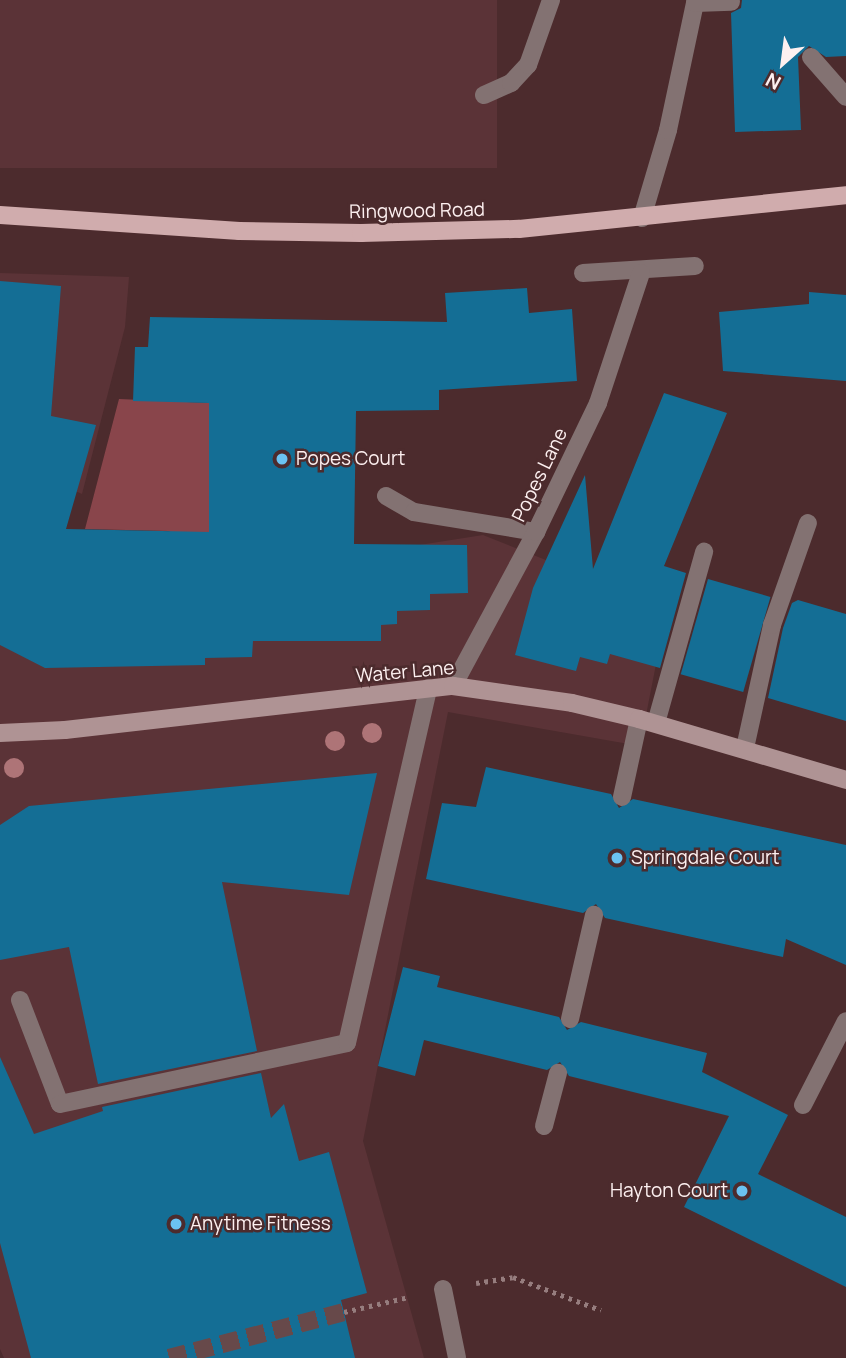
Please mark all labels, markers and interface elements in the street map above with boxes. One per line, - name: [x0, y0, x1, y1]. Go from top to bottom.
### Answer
- north arrow: [748, 28, 818, 98]
- text: N: [761, 67, 785, 96]
- street label: Ringwood Road: [349, 198, 485, 224]
- street label: Popes Lane: [508, 424, 572, 526]
- place label: Popes Court: [296, 448, 405, 470]
- marker: Popes Court: [274, 451, 290, 467]
- street label: Water Lane: [355, 656, 455, 688]
- place label: Springdale Court: [631, 847, 780, 869]
- marker: Springdale Court: [609, 850, 625, 866]
- place label: Hayton Court: [610, 1180, 728, 1202]
- marker: Hayton Court: [734, 1183, 750, 1199]
- place label: Anytime Fitness: [190, 1213, 331, 1235]
- marker: Anytime Fitness: [168, 1216, 184, 1232]

